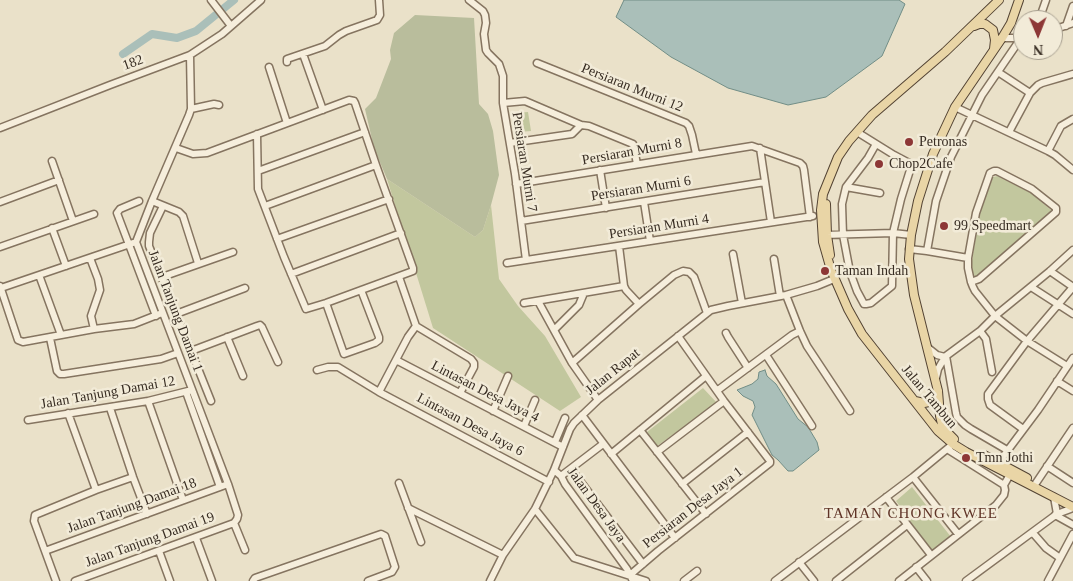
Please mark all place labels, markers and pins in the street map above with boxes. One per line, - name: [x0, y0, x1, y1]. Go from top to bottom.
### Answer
- place label: Petronas: [919, 134, 967, 150]
- marker: Petronas: [903, 136, 915, 148]
- place label: Chop2Cafe: [889, 156, 953, 172]
- marker: Chop2Cafe: [873, 158, 885, 170]
- place label: 99 Speedmart: [954, 218, 1031, 234]
- marker: 99 Speedmart: [938, 220, 950, 232]
- place label: Taman Indah: [835, 263, 908, 279]
- marker: Taman Indah: [819, 265, 831, 277]
- place label: Tmn Jothi: [976, 450, 1033, 466]
- marker: Tmn Jothi: [960, 452, 972, 464]

